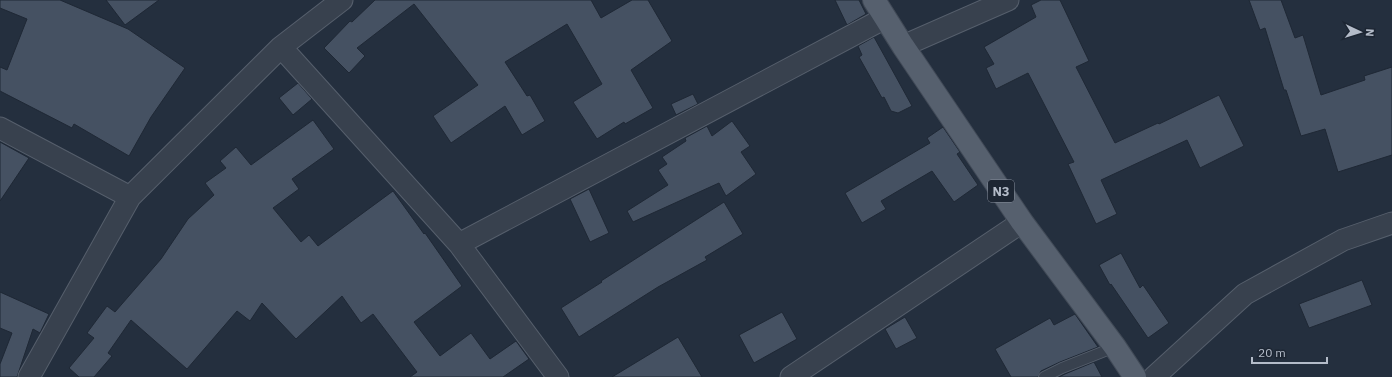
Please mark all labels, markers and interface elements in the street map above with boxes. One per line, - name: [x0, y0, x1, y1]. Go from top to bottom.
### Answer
- north arrow: [1340, 12, 1380, 52]
- text: N: [1363, 28, 1377, 37]
- road number: N3: [988, 180, 1014, 202]
- scale bar: [1252, 339, 1327, 365]
- text: 20 m: [1258, 345, 1286, 360]

